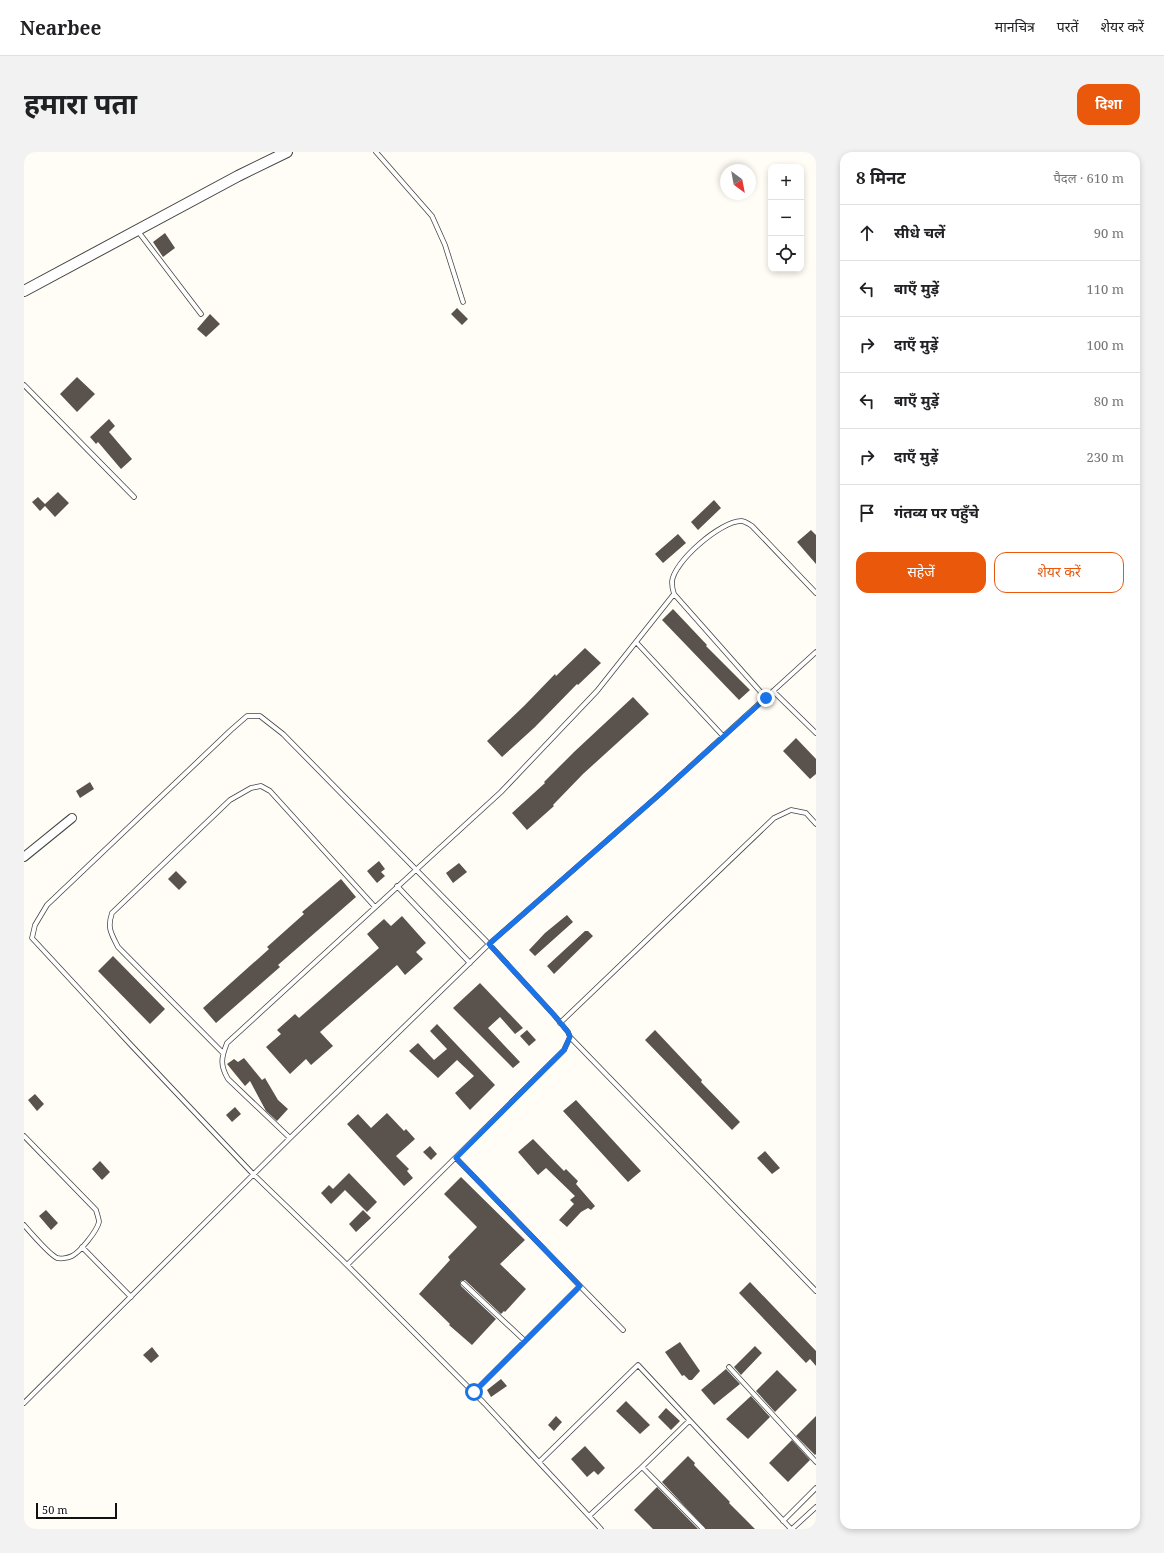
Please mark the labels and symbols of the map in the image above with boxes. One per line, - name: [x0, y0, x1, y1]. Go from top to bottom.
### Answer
- north arrow: [720, 164, 756, 200]
- route end: [757, 689, 775, 707]
- route start: [465, 1383, 483, 1401]
- scale bar: [36, 1501, 117, 1520]

